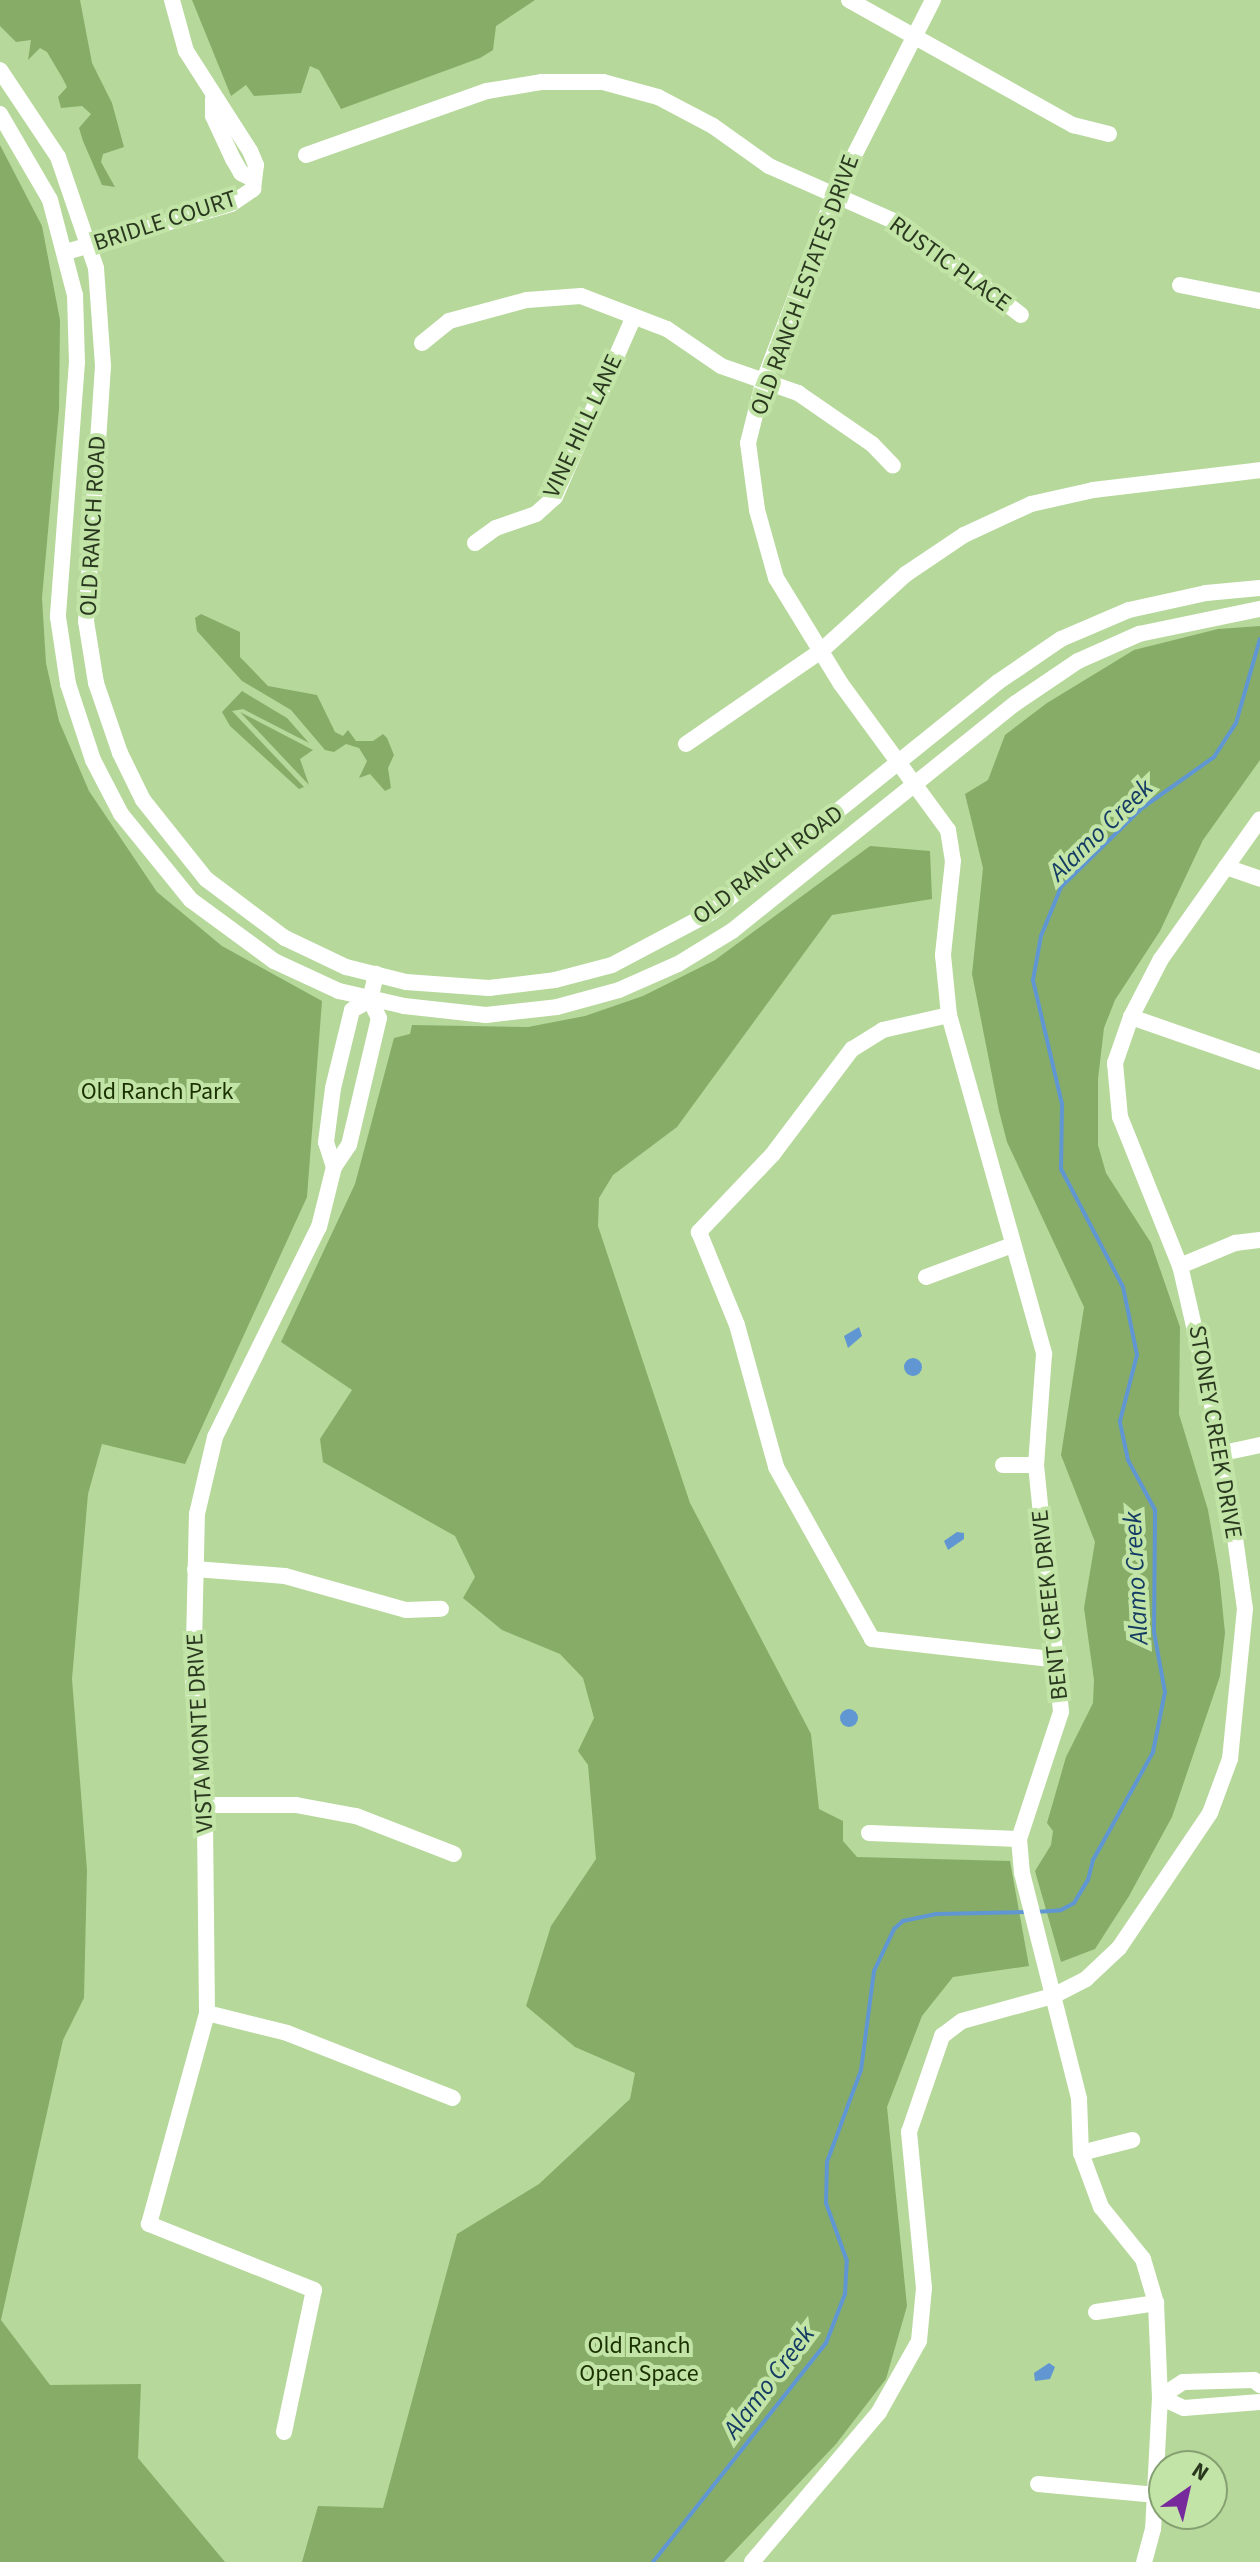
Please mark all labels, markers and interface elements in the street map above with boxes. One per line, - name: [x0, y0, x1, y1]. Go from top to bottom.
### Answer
- street label: OLD RANCH ESTATES DRIVE: [744, 151, 866, 419]
- street label: BRIDLE COURT: [90, 184, 240, 258]
- street label: RUSTIC PLACE: [884, 210, 1016, 318]
- street label: VINE HILL LANE: [537, 350, 629, 502]
- street label: OLD RANCH ROAD: [74, 435, 112, 617]
- water label: Alamo Creek: [1042, 772, 1160, 888]
- street label: OLD RANCH ROAD: [687, 799, 849, 931]
- park label: Old Ranch Park: [81, 1078, 233, 1106]
- street label: STONEY CREEK DRIVE: [1182, 1323, 1248, 1541]
- street label: BENT CREEK DRIVE: [1026, 1508, 1074, 1702]
- water label: Alamo Creek: [1117, 1511, 1155, 1645]
- street label: VISTA MONTE DRIVE: [180, 1633, 220, 1833]
- water label: Alamo Creek: [716, 2319, 822, 2445]
- park label: Old Ranch Open Space: [579, 2332, 699, 2388]
- north arrow: [1148, 2450, 1228, 2530]
- text: N: [1185, 2454, 1215, 2489]

